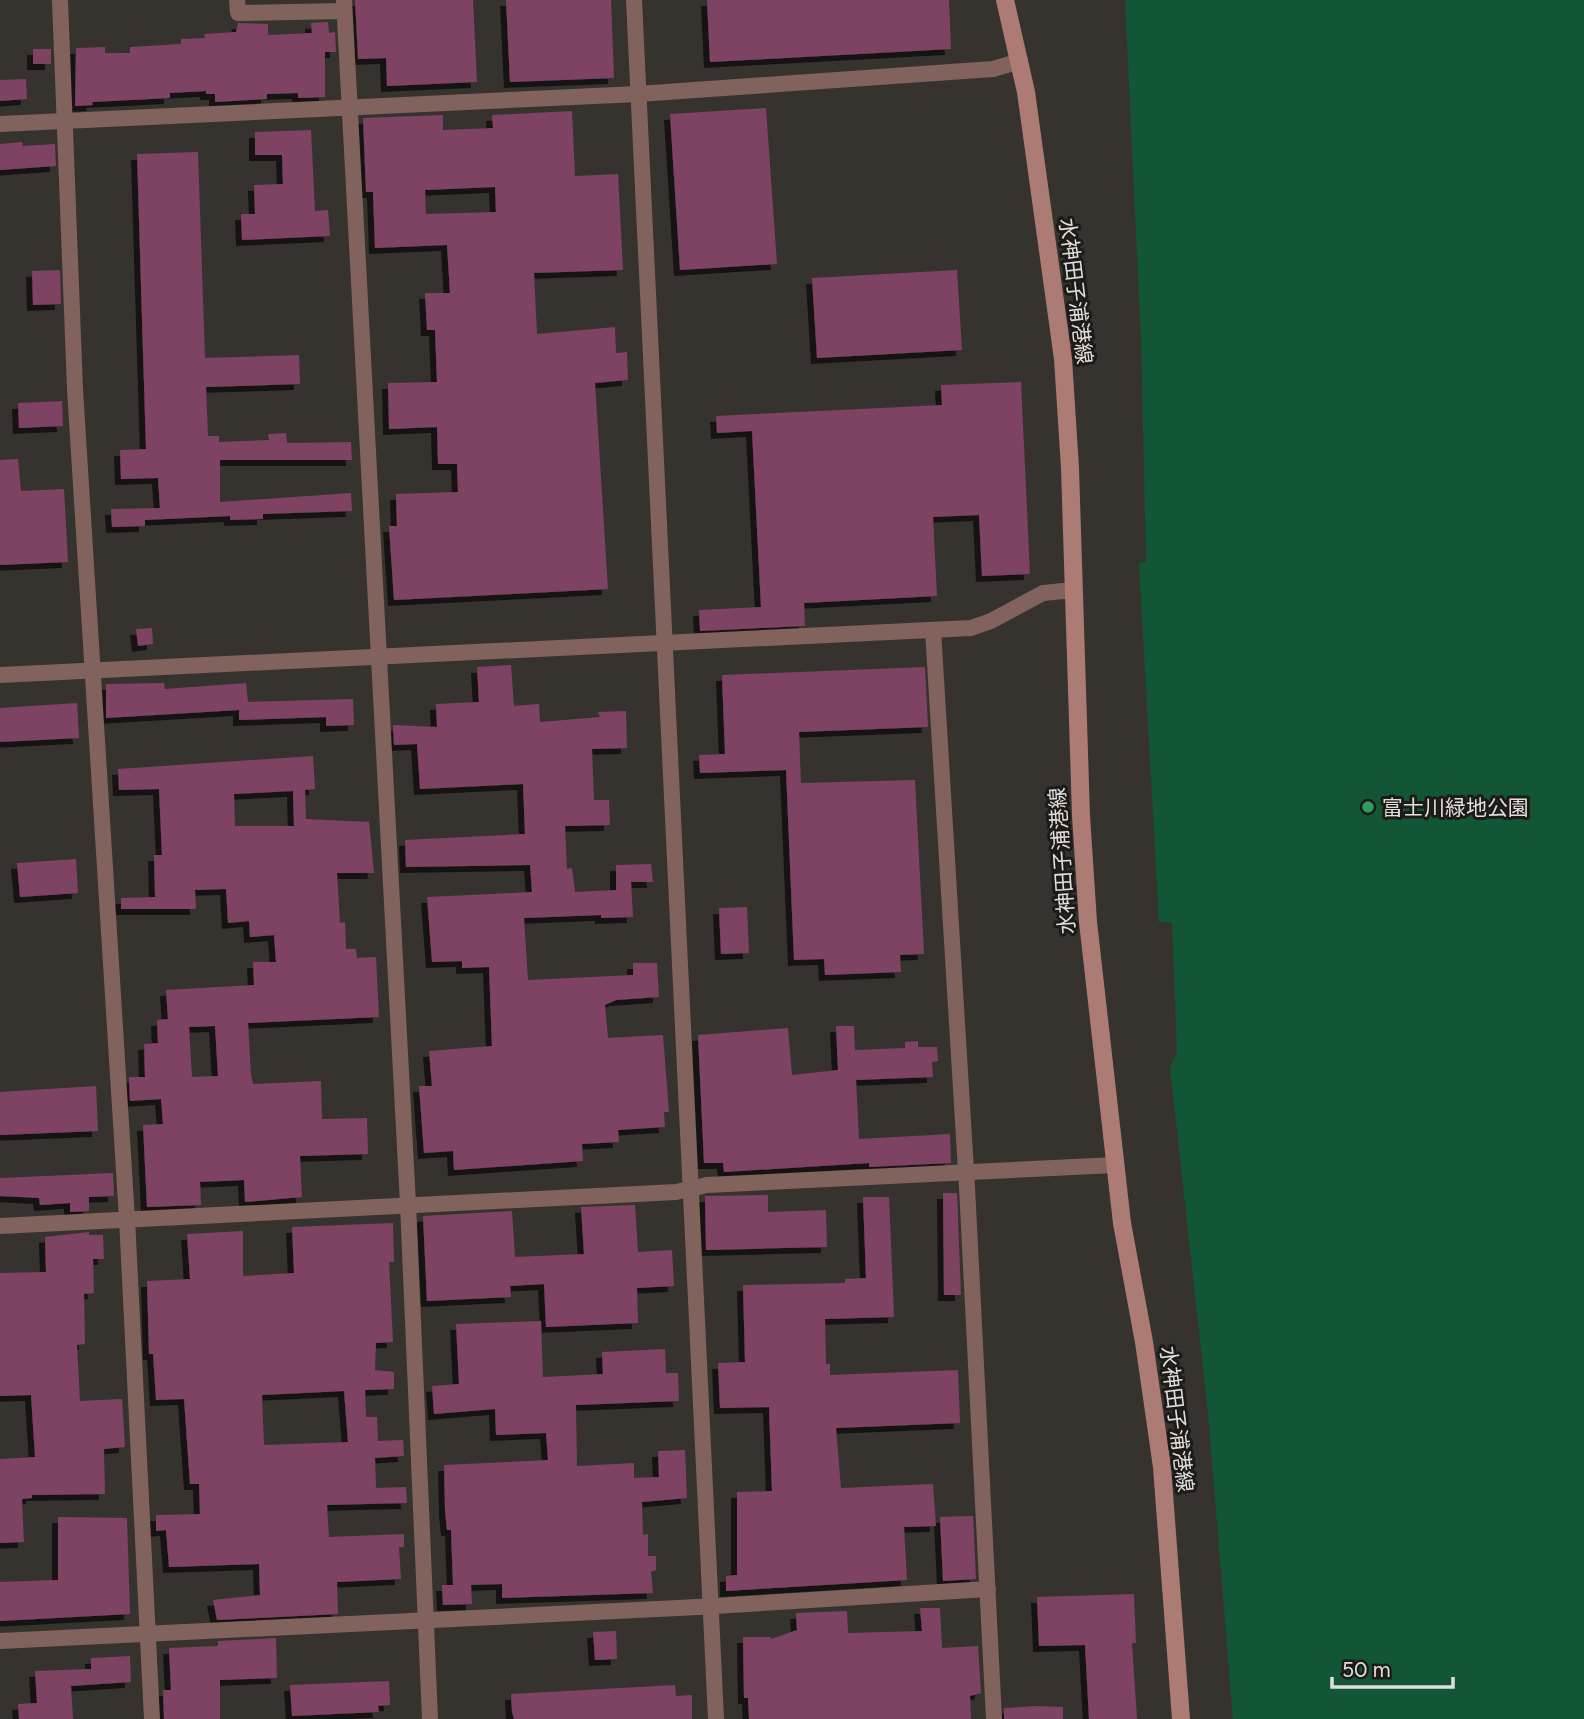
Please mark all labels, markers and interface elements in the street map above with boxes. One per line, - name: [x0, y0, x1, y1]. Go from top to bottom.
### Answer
- street label: 水神田子浦港線: [1055, 217, 1097, 365]
- street label: 水神田子浦港線: [1044, 787, 1080, 935]
- place label: 富士川緑地公園: [1382, 795, 1529, 820]
- marker: 富士川緑地公園: [1360, 799, 1376, 815]
- street label: 水神田子浦港線: [1156, 1345, 1198, 1493]
- scale bar: [1332, 1646, 1453, 1690]
- text: 50 m: [1342, 1657, 1391, 1682]

